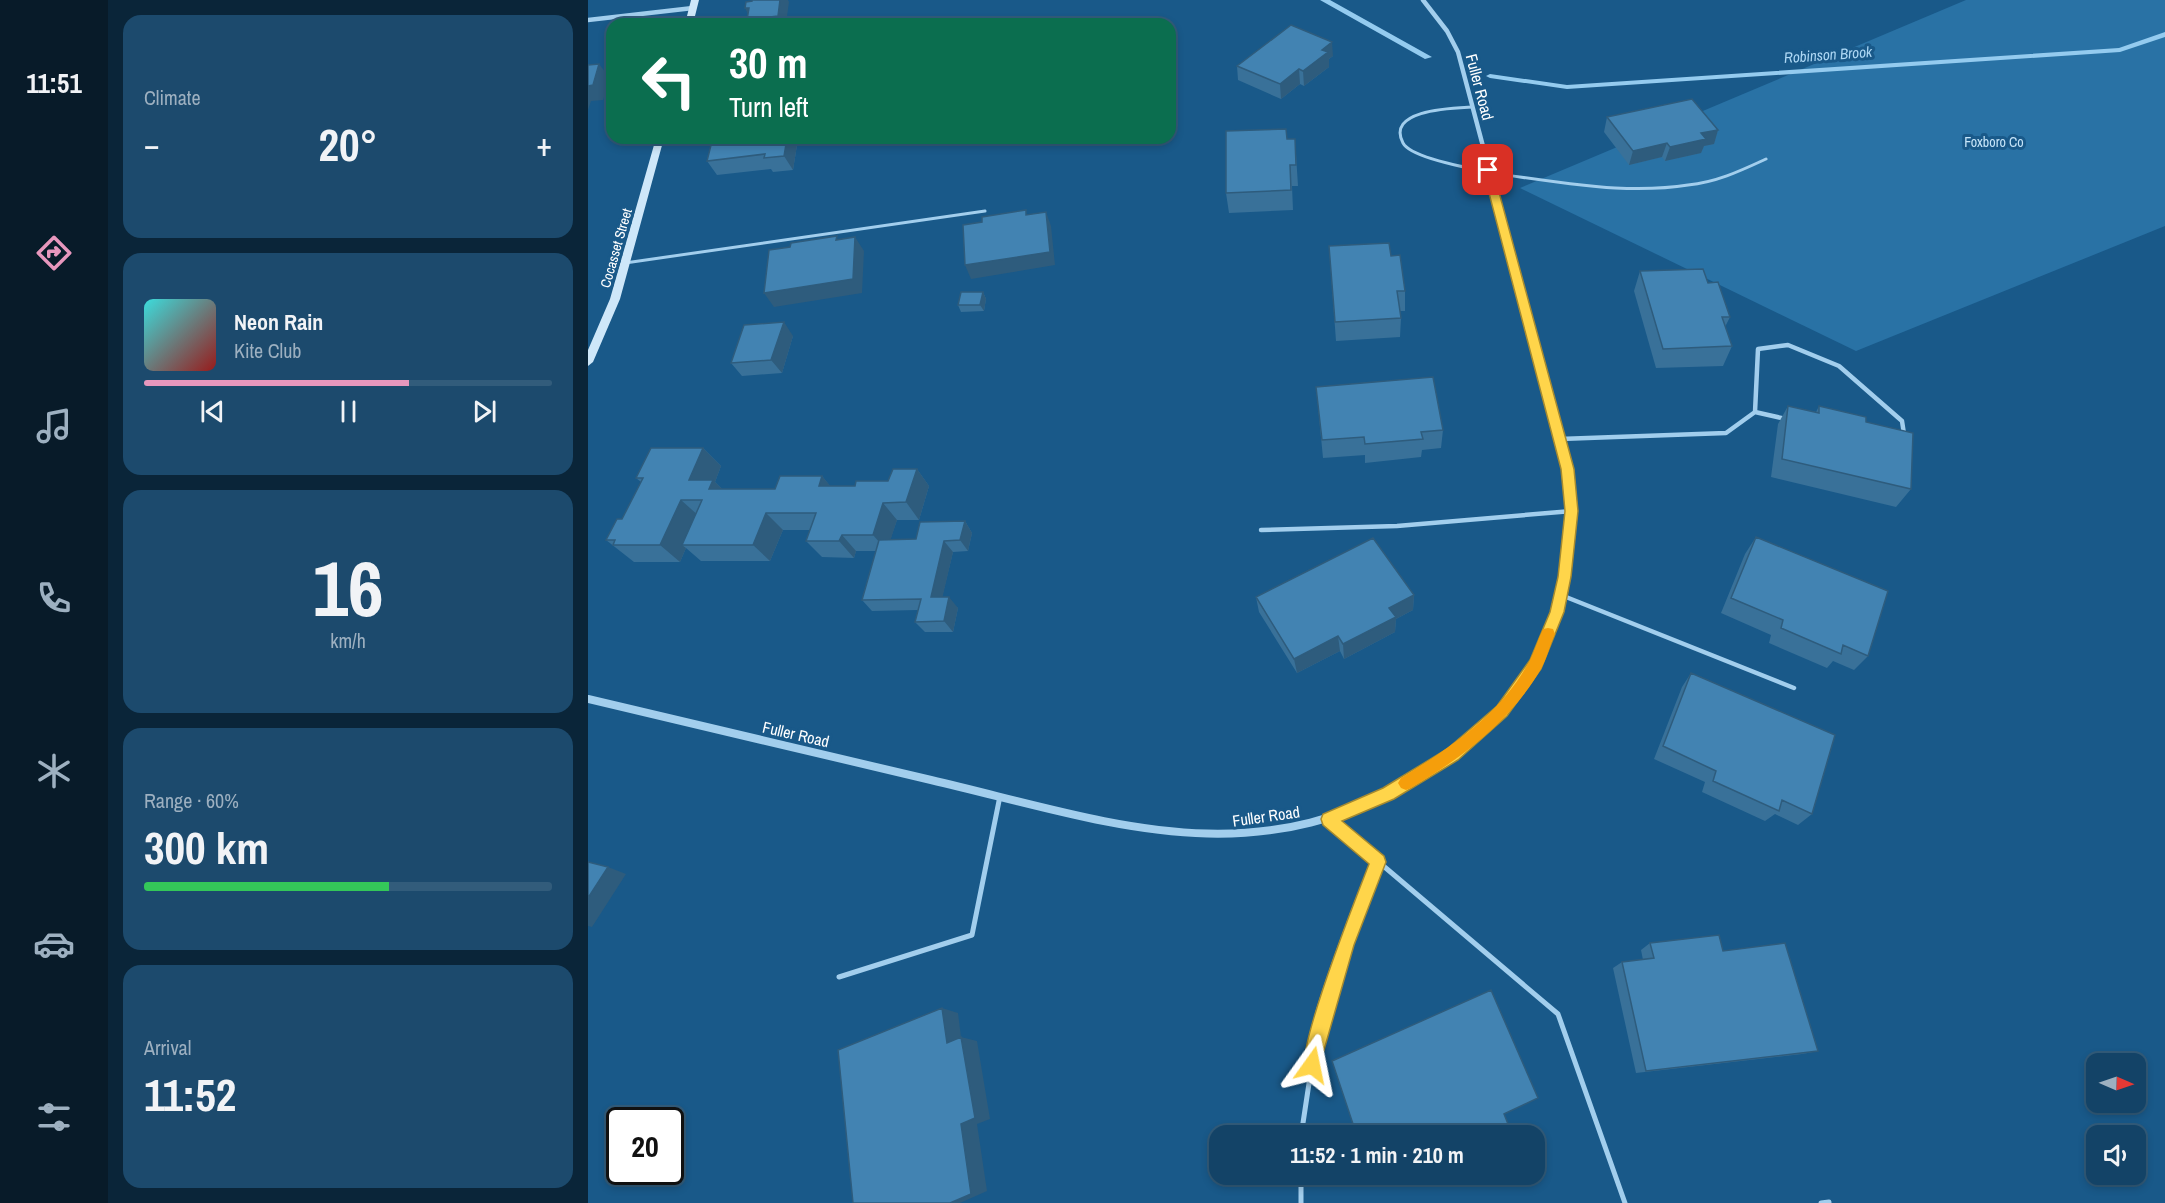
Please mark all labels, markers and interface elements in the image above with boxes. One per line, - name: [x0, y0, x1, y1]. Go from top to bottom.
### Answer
- text: 30 m: [729, 35, 808, 91]
- water label: Robinson Brook: [1783, 41, 1874, 68]
- icon: left: [630, 42, 708, 120]
- street label: Fuller Road: [1461, 51, 1499, 123]
- text: 11:51: [26, 65, 82, 101]
- text: Climate: [144, 84, 201, 111]
- text: Turn left: [729, 89, 808, 125]
- text: 20°: [318, 114, 378, 175]
- text: −: [144, 122, 160, 166]
- text: +: [536, 122, 552, 166]
- park label: Foxboro Co: [1964, 133, 2024, 151]
- pin: [1462, 144, 1513, 195]
- icon: arrive: [1471, 153, 1504, 186]
- street label: Cocasset Street: [596, 206, 636, 290]
- icon: directions: [33, 232, 75, 274]
- text: Neon Rain: [234, 307, 323, 337]
- text: Kite Club: [234, 337, 301, 364]
- icon: previous: [196, 395, 229, 428]
- icon: pause: [332, 395, 365, 428]
- icon: next: [468, 395, 501, 428]
- icon: music: [33, 405, 75, 447]
- text: 16: [312, 535, 384, 640]
- icon: phone: [33, 577, 75, 619]
- text: km/h: [330, 627, 366, 654]
- street label: Fuller Road: [760, 716, 832, 752]
- icon: climate: [33, 750, 75, 792]
- text: Range · 60%: [144, 787, 239, 814]
- street label: Fuller Road: [1231, 800, 1301, 832]
- text: 300 km: [144, 817, 269, 878]
- icon: car: [33, 923, 75, 965]
- position arrow: [1280, 1033, 1344, 1097]
- text: Arrival: [144, 1034, 191, 1061]
- north arrow: [2086, 1053, 2146, 1113]
- map controls: [2086, 1053, 2146, 1185]
- text: 11:52: [144, 1064, 236, 1125]
- icon: filters: [33, 1096, 75, 1138]
- speed limit sign: 20: [606, 1107, 684, 1185]
- button: sound: [2086, 1125, 2146, 1185]
- text: 11:52 · 1 min · 210 m: [1290, 1140, 1464, 1170]

